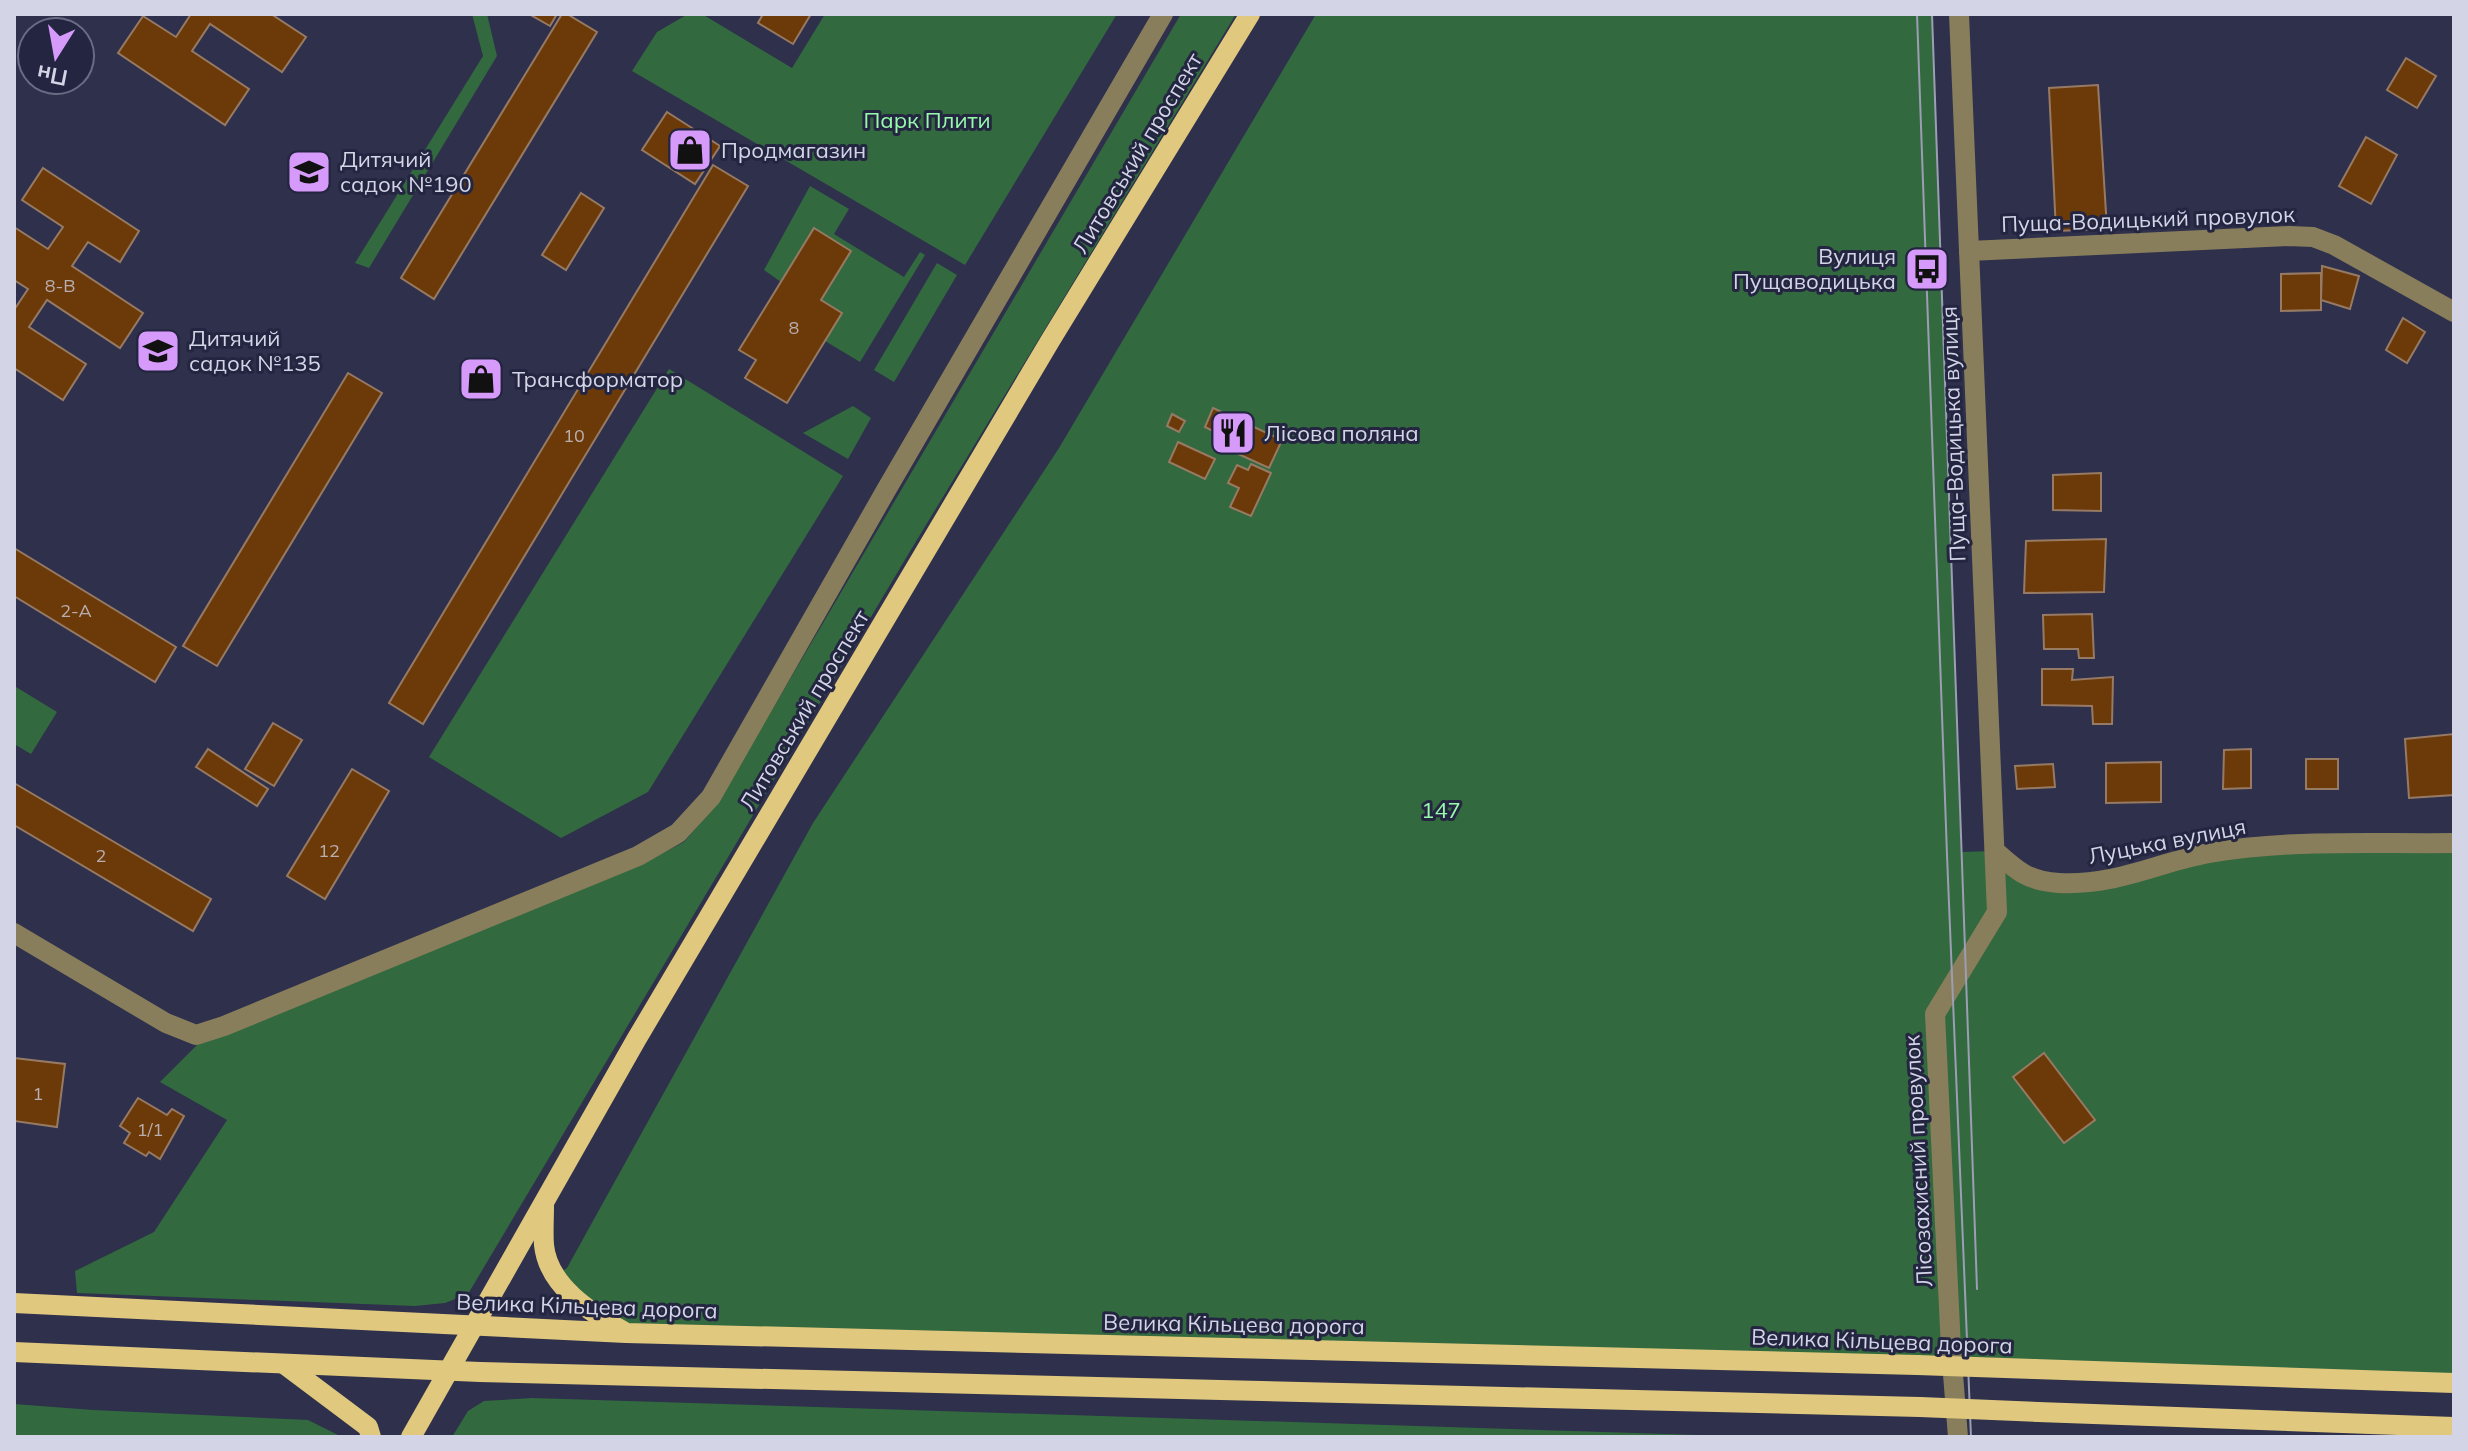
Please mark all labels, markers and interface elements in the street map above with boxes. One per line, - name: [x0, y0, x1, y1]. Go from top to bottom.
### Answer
- north arrow: [16, 16, 96, 96]
- street label: Литовський проспект: [1066, 47, 1208, 259]
- text: Пн: [34, 59, 70, 92]
- park label: Парк Плити: [863, 106, 991, 134]
- shop icon: Продмагазин: [666, 126, 714, 174]
- place label: Продмагазин: [721, 136, 866, 164]
- place label: Дитячий садок №190: [340, 145, 472, 198]
- school or university icon: Дитячий садок №190: [285, 148, 333, 196]
- street label: Пуща-Водицький провулок: [2001, 200, 2296, 238]
- place label: Вулиця Пущаводицька: [1733, 242, 1896, 295]
- bus stop icon: Вулиця Пущаводицька: [1903, 245, 1951, 293]
- house number: 8-В: [45, 274, 75, 297]
- street label: Пуща-Водицька вулиця: [1935, 306, 1971, 562]
- house number: 8: [789, 316, 799, 339]
- place label: Дитячий садок №135: [189, 324, 321, 377]
- school or university icon: Дитячий садок №135: [134, 327, 182, 375]
- shop icon: Трансформатор: [457, 355, 505, 403]
- place label: Трансформатор: [512, 365, 683, 393]
- restaurant icon: Лісова поляна: [1209, 409, 1257, 457]
- place label: Лісова поляна: [1264, 419, 1419, 447]
- house number: 10: [563, 424, 585, 447]
- house number: 2-А: [60, 599, 92, 622]
- street label: Литовський проспект: [733, 604, 875, 816]
- park label: 147: [1421, 796, 1461, 824]
- street label: Луцька вулиця: [2086, 812, 2248, 870]
- house number: 12: [318, 839, 340, 862]
- house number: 2: [96, 844, 106, 867]
- street label: Лісозахисний провулок: [1897, 1034, 1939, 1288]
- house number: 1: [33, 1082, 43, 1105]
- house number: 1/1: [137, 1118, 163, 1141]
- street label: Велика Кільцева дорога: [456, 1287, 718, 1325]
- street label: Велика Кільцева дорога: [1103, 1308, 1365, 1340]
- street label: Велика Кільцева дорога: [1751, 1322, 2013, 1360]

